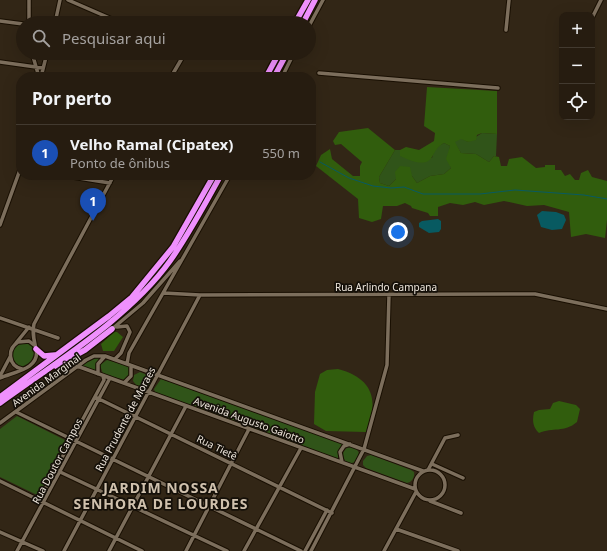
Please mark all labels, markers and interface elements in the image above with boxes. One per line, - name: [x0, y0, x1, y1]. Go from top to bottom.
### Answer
- map controls: [559, 12, 595, 120]
- button: +: [559, 12, 595, 48]
- search box: [16, 16, 316, 60]
- icon: search: [30, 27, 52, 49]
- text: Pesquisar aqui: [62, 28, 166, 48]
- button: −: [559, 48, 595, 84]
- button: locate: [559, 84, 595, 120]
- text: Por perto: [32, 87, 112, 110]
- text: Velho Ramal (Cipatex): [70, 134, 233, 154]
- text: 1: [41, 144, 49, 162]
- text: 550 m: [262, 144, 300, 162]
- text: Ponto de ônibus: [70, 154, 170, 172]
- pin: 1: [80, 188, 106, 221]
- your location: [388, 222, 408, 242]
- street label: Rua Arlindo Campana: [335, 280, 437, 294]
- street label: Avenida Marginal: [9, 350, 83, 410]
- street label: Rua Prudente de Moraes: [92, 364, 159, 474]
- street label: Avenida Augusto Gaiotto: [192, 393, 306, 447]
- street label: Rua Doutor Campos: [29, 416, 86, 506]
- street label: Rua Tietê: [194, 431, 240, 463]
- district label: JARDIM NOSSA SENHORA DE LOURDES: [73, 478, 249, 513]

